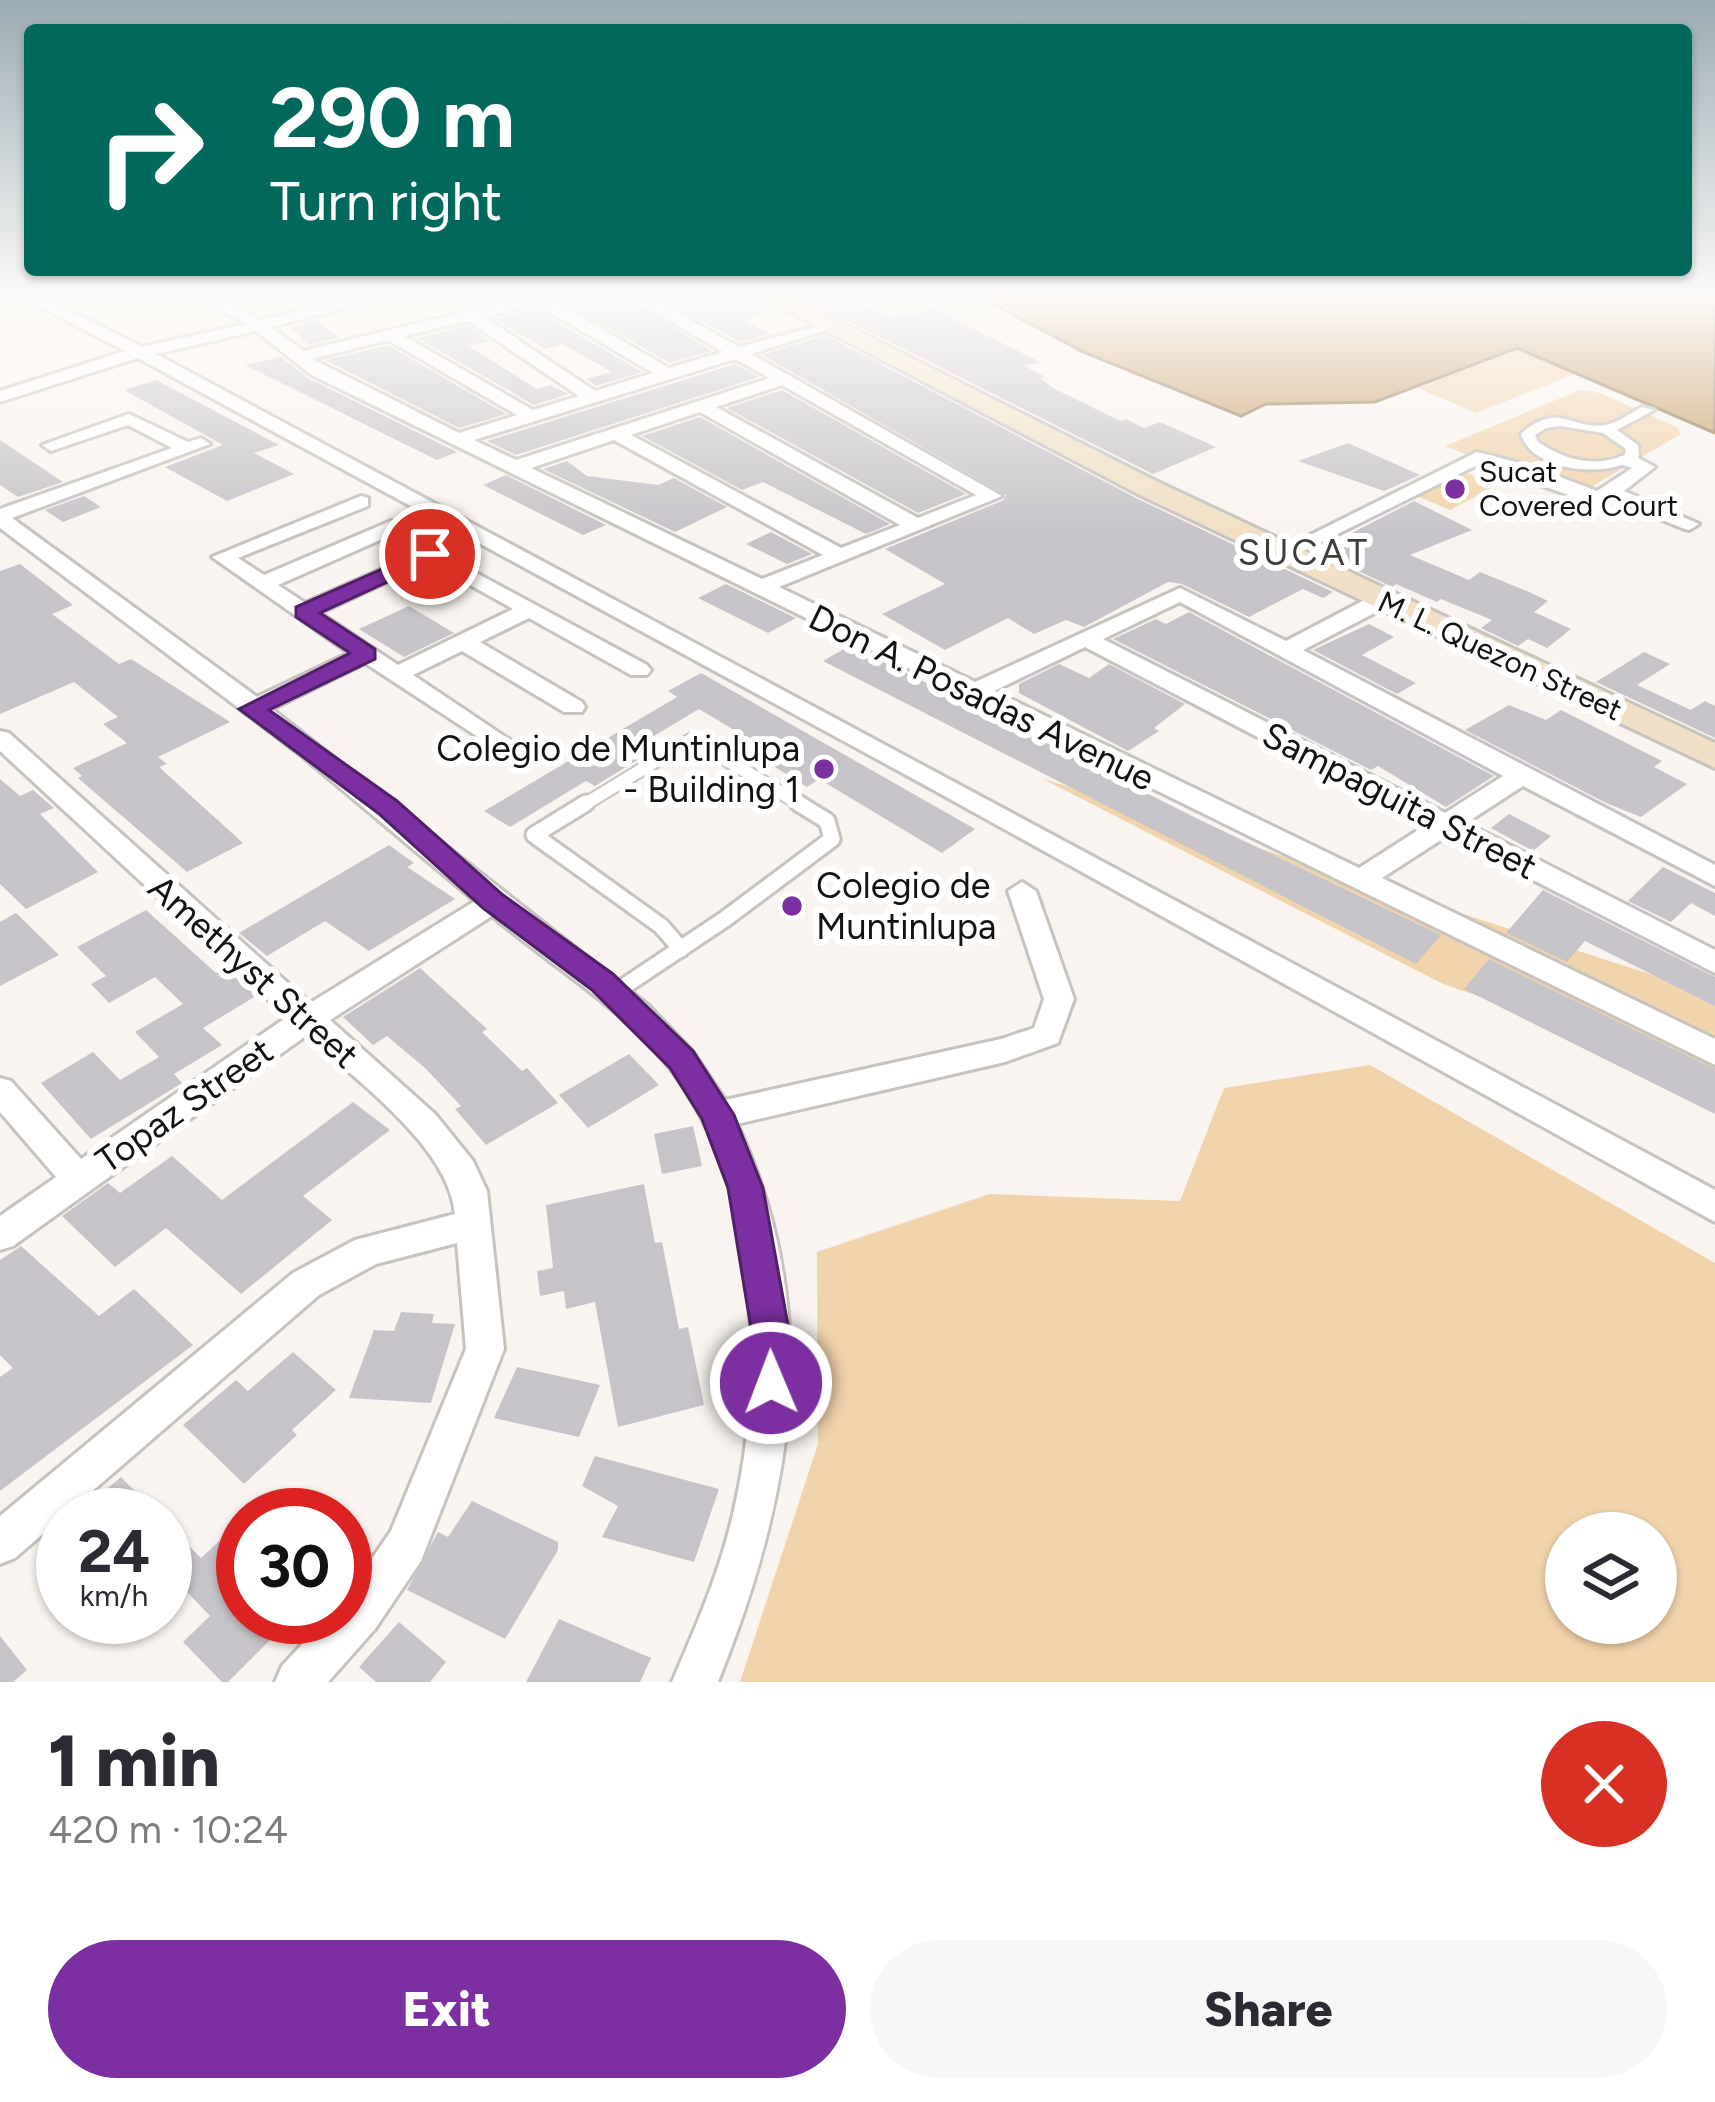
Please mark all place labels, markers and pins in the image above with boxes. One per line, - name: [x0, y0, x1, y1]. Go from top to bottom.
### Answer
- place label: Sucat Covered Court: [1479, 453, 1678, 524]
- marker: Sucat Covered Court: [1442, 476, 1468, 502]
- pin: [379, 503, 481, 605]
- place label: Colegio de Muntinlupa - Building 1: [436, 727, 800, 811]
- marker: Colegio de Muntinlupa - Building 1: [811, 756, 837, 782]
- place label: Colegio de Muntinlupa: [816, 864, 996, 948]
- marker: Colegio de Muntinlupa: [779, 893, 805, 919]

